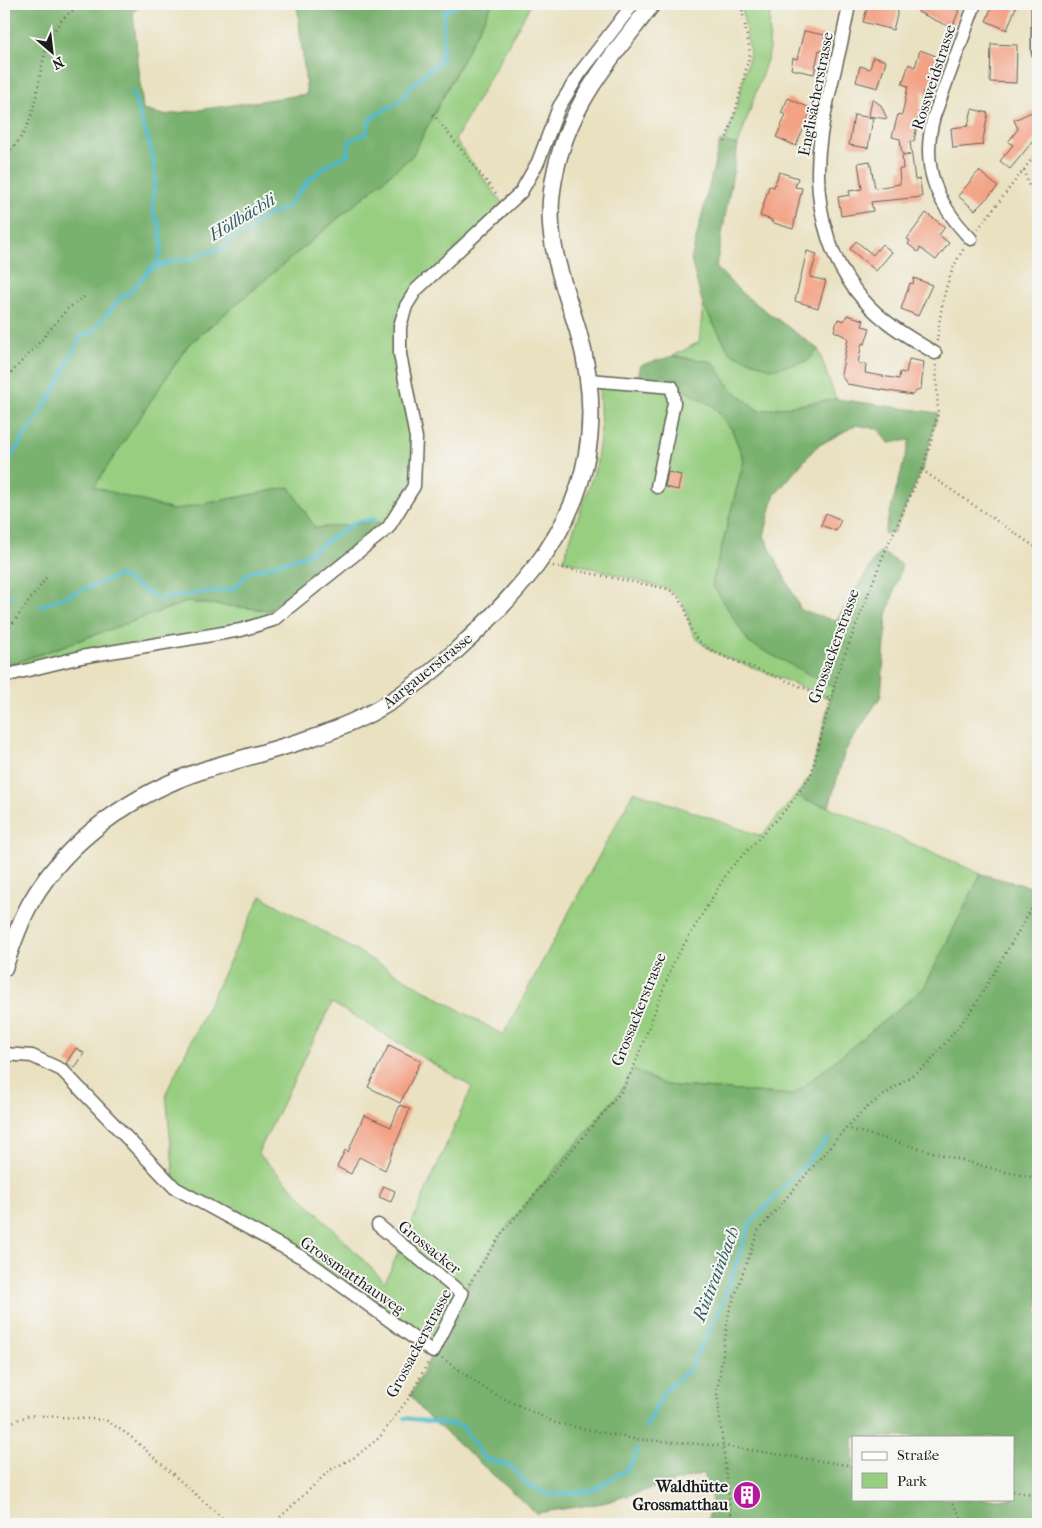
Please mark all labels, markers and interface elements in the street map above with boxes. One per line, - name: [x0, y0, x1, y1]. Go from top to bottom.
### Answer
- street label: Rossweidstrasse: [907, 22, 959, 132]
- north arrow: [28, 28, 78, 78]
- street label: Englisächerstrasse: [794, 30, 837, 158]
- text: N: [49, 53, 67, 73]
- water label: Höllbächli: [204, 188, 281, 246]
- street label: Grossackerstrasse: [804, 586, 863, 706]
- street label: Aargauerstrasse: [378, 628, 476, 713]
- street label: Grossackerstrasse: [607, 950, 670, 1069]
- street label: Grossacker: [395, 1216, 465, 1279]
- water label: Rütirainbach: [688, 1224, 744, 1325]
- street label: Grossmatthauweg: [297, 1232, 409, 1319]
- street label: Grossackerstrasse: [382, 1285, 455, 1401]
- legend: [852, 1436, 1014, 1500]
- text: Straße: [897, 1446, 940, 1464]
- text: Park: [897, 1472, 927, 1490]
- place label: Waldhütte Grossmatthau: [633, 1477, 729, 1514]
- building icon: Waldhütte Grossmatthau: [732, 1480, 762, 1510]

